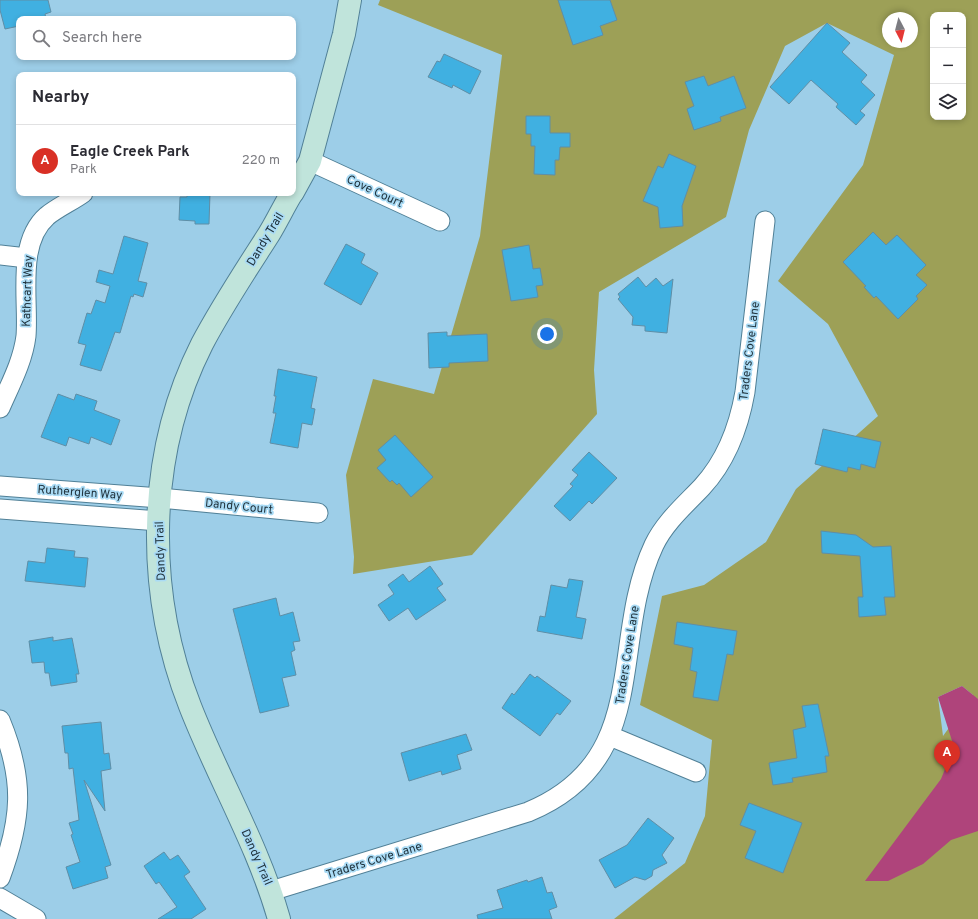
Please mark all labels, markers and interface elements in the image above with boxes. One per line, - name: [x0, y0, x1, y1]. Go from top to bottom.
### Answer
- north arrow: [882, 12, 918, 48]
- map controls: [930, 12, 966, 120]
- button: +: [930, 12, 966, 48]
- search box: [16, 16, 296, 60]
- icon: search: [30, 27, 52, 49]
- text: Search here: [62, 29, 142, 48]
- button: −: [930, 48, 966, 84]
- button: layers: [930, 84, 966, 120]
- text: Nearby: [32, 87, 89, 109]
- text: Eagle Creek Park: [70, 143, 190, 162]
- text: A: [40, 153, 50, 169]
- text: 220 m: [242, 153, 280, 169]
- text: Park: [70, 162, 97, 178]
- street label: Cove Court: [344, 172, 405, 212]
- street label: Dandy Trail: [244, 210, 288, 269]
- street label: Kathcart Way: [19, 255, 37, 327]
- street label: Traders Cove Lane: [736, 301, 764, 402]
- your location: [537, 324, 557, 344]
- street label: Rutherglen Way: [37, 482, 123, 504]
- street label: Dandy Court: [204, 495, 274, 519]
- street label: Dandy Trail: [152, 521, 170, 581]
- street label: Traders Cove Lane: [612, 605, 644, 706]
- pin: A: [934, 740, 960, 773]
- street label: Dandy Trail: [237, 827, 276, 888]
- street label: Traders Cove Lane: [324, 839, 424, 883]

